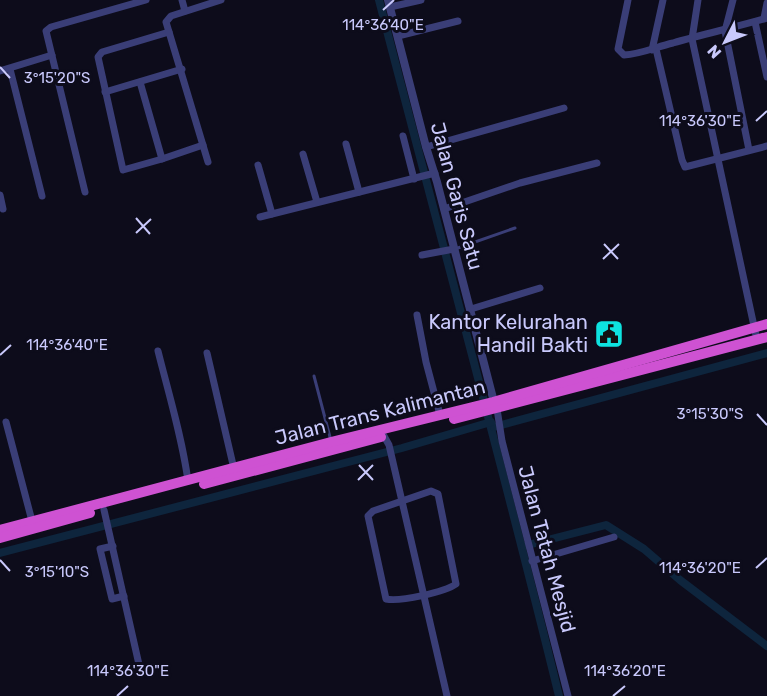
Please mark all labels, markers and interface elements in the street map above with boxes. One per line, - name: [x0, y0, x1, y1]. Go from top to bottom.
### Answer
- north arrow: [695, 12, 755, 72]
- text: 114°36'40"E: [342, 16, 424, 34]
- text: N: [703, 41, 725, 62]
- text: 3°15'20"S: [24, 69, 90, 87]
- text: 114°36'30"E: [659, 112, 741, 130]
- street label: Jalan Garis Satu: [426, 119, 488, 273]
- place label: Kantor Kelurahan Handil Bakti: [428, 310, 588, 357]
- public building icon: Kantor Kelurahan Handil Bakti: [593, 318, 625, 350]
- text: 114°36'40"E: [26, 336, 108, 354]
- street label: Jalan Trans Kalimantan: [272, 374, 488, 450]
- text: 3°15'30"S: [677, 405, 743, 423]
- street label: Jalan Tatah Mesjid: [513, 463, 581, 635]
- text: 114°36'20"E: [659, 559, 741, 577]
- text: 3°15'10"S: [25, 563, 89, 581]
- text: 114°36'30"E: [87, 662, 169, 680]
- text: 114°36'20"E: [584, 662, 666, 680]

